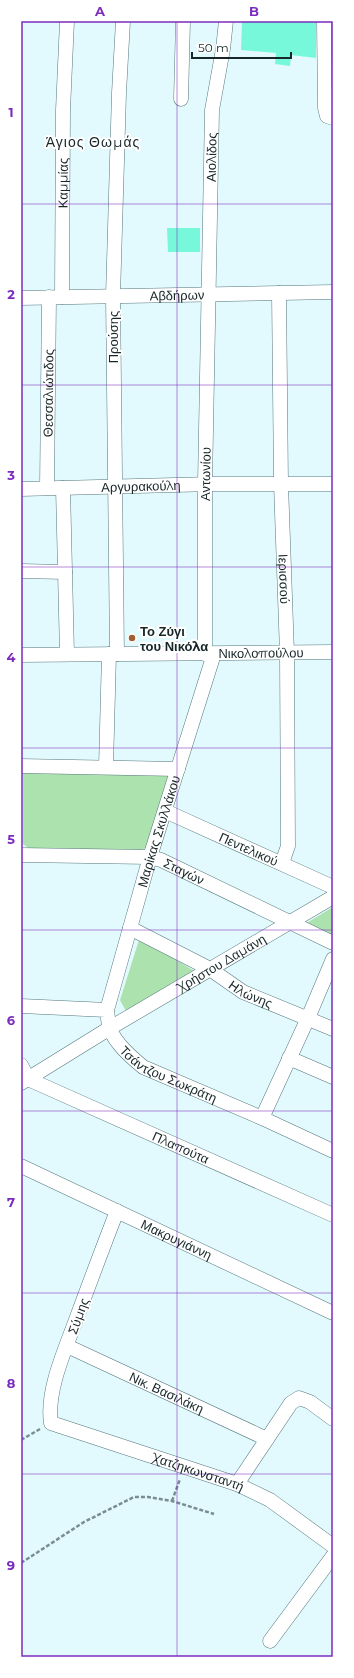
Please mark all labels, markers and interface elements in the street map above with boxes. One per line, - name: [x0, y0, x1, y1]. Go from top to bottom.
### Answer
- text: A: [94, 3, 106, 19]
- text: B: [249, 3, 259, 19]
- scale bar: [192, 34, 291, 60]
- text: 50 m: [198, 40, 229, 55]
- text: 1: [8, 104, 14, 120]
- street label: Αιολίδος: [203, 132, 220, 182]
- district label: Άγιος Θωμάς: [46, 133, 140, 151]
- street label: Καμμίας: [54, 158, 71, 208]
- text: 2: [7, 286, 15, 302]
- street label: Αβδήρων: [149, 286, 204, 304]
- street label: Προύσης: [105, 311, 121, 363]
- street label: Θεσσαλιώτιδος: [40, 349, 56, 437]
- street label: Αντωνίου: [197, 447, 214, 501]
- text: 3: [6, 467, 15, 483]
- street label: Αργυρακούλη: [101, 477, 181, 495]
- street label: Ιερισσού: [275, 554, 293, 604]
- place label: Το Ζύγι του Νικόλα: [140, 623, 208, 654]
- marker: Το Ζύγι του Νικόλα: [127, 633, 137, 643]
- street label: Νικολοπούλου: [218, 644, 304, 661]
- text: 4: [7, 649, 16, 665]
- street label: Μαρίκας Σκυλλάκου: [134, 773, 183, 889]
- street label: Πεντελικού: [217, 829, 281, 869]
- text: 5: [7, 831, 15, 847]
- street label: Σταγών: [161, 855, 207, 888]
- street label: Χρήστου Δαμάνη: [173, 930, 269, 996]
- street label: Ηλώνης: [226, 977, 275, 1011]
- text: 6: [7, 1012, 16, 1028]
- street label: Τσάντζου Σωκράτη: [117, 1042, 220, 1106]
- street label: Πλαπούτα: [150, 1128, 212, 1167]
- text: 7: [7, 1194, 15, 1210]
- street label: Μακρυγιάννη: [139, 1216, 215, 1263]
- street label: Σύμης: [64, 1296, 92, 1336]
- street label: Νικ. Βασιλάκη: [127, 1368, 207, 1417]
- text: 8: [7, 1375, 16, 1391]
- street label: Χατζηκωνσταντή: [149, 1448, 247, 1494]
- text: 9: [7, 1557, 15, 1573]

